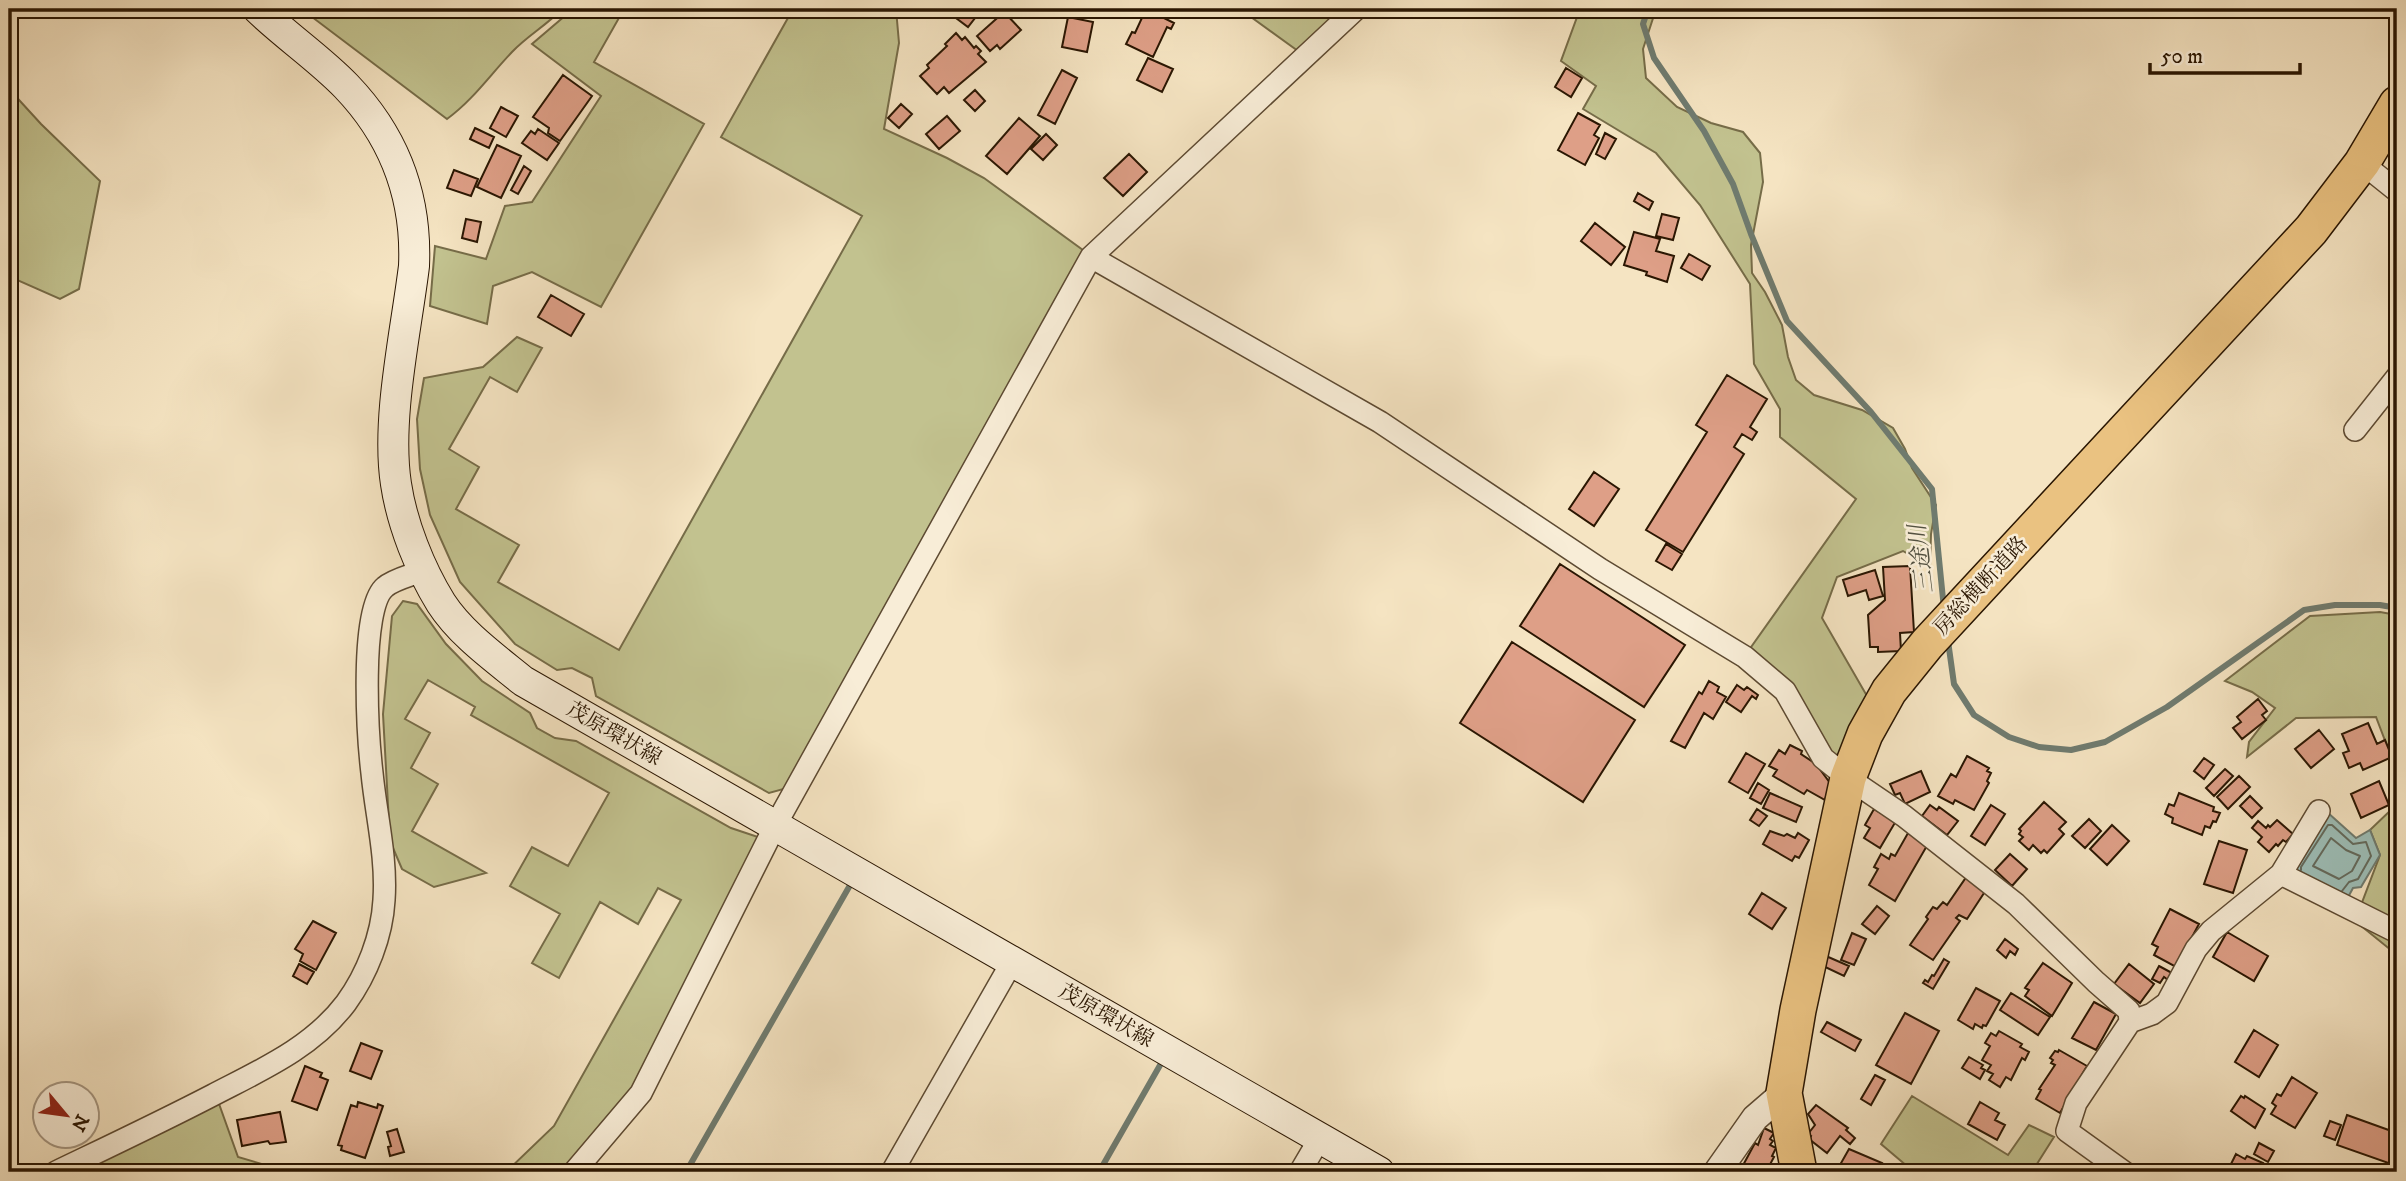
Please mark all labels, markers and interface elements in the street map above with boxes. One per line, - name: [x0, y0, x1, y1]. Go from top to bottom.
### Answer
- scale bar: [2150, 32, 2301, 76]
- text: 50 m: [2161, 44, 2203, 70]
- water label: 三途川: [1903, 520, 1941, 595]
- street label: 房総横断道路: [1929, 531, 2033, 641]
- street label: 茂原環状線: [562, 696, 666, 772]
- street label: 茂原環状線: [1054, 978, 1158, 1054]
- north arrow: [32, 1080, 102, 1150]
- text: N: [66, 1110, 93, 1135]

